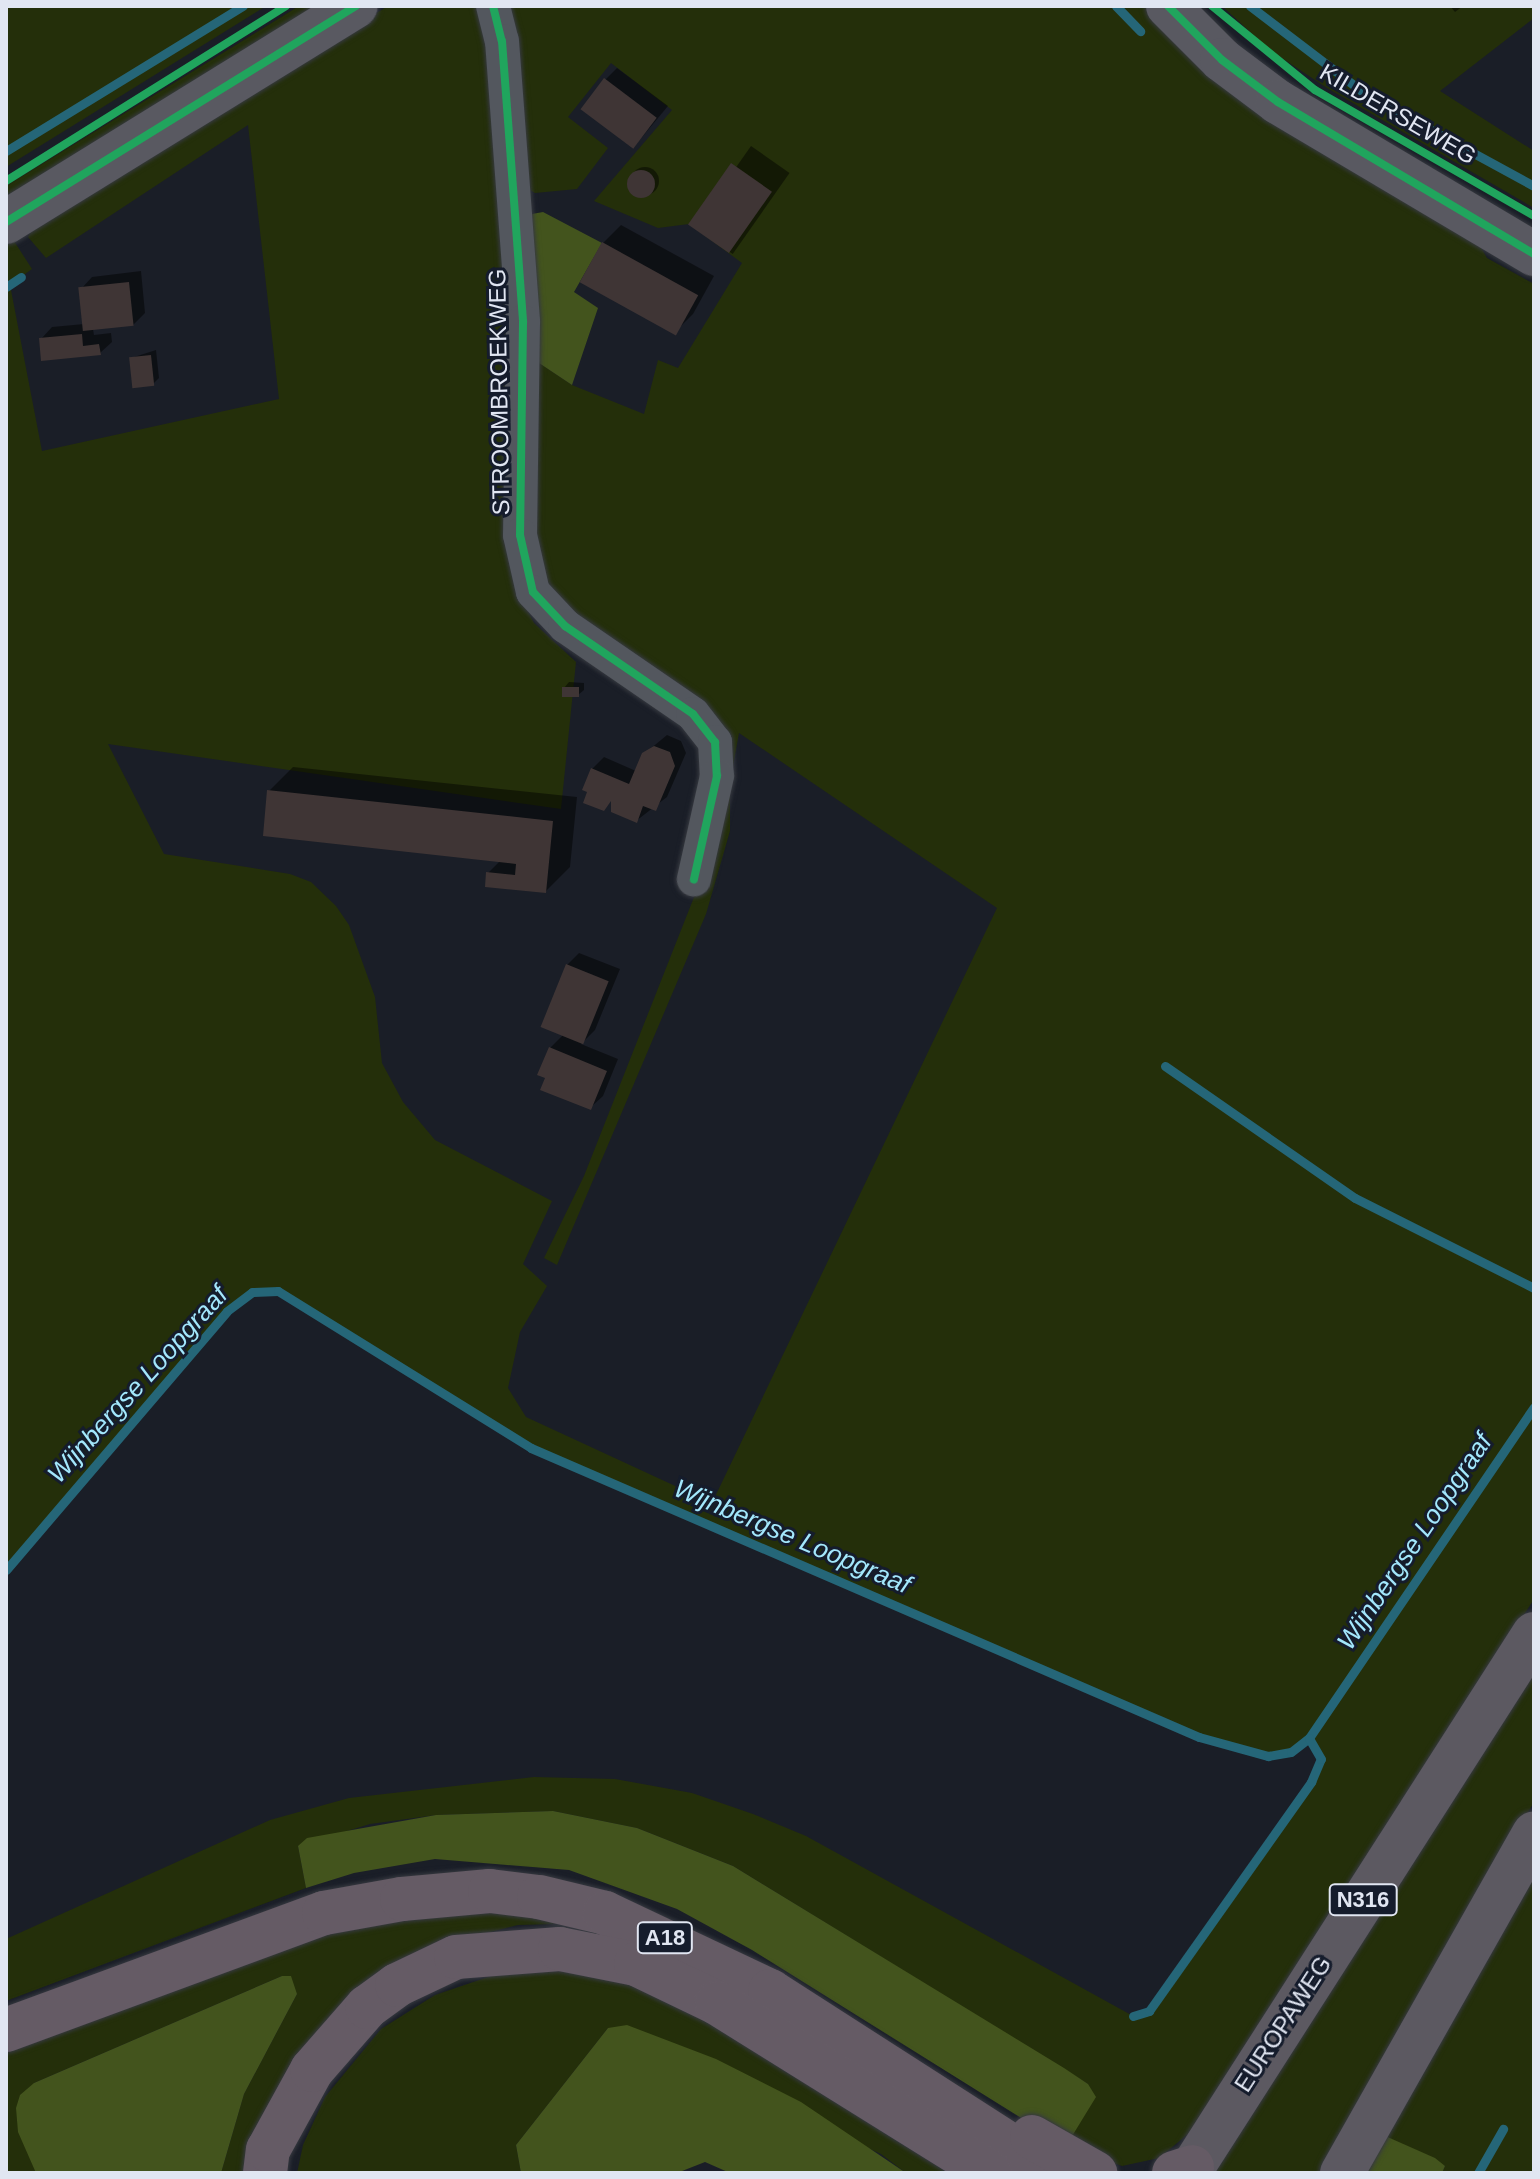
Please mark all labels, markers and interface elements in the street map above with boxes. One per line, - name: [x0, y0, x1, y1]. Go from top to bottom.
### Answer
- street label: KILDERSEWEG: [1315, 58, 1481, 170]
- street label: STROOMBROEKWEG: [482, 268, 516, 516]
- water label: Wijnbergse Loopgraaf: [41, 1280, 235, 1490]
- water label: Wijnbergse Loopgraaf: [1331, 1428, 1499, 1656]
- water label: Wijnbergse Loopgraaf: [669, 1473, 915, 1601]
- road number: N316: [1327, 1882, 1399, 1918]
- road number: A18: [635, 1920, 695, 1956]
- street label: EUROPAWEG: [1228, 1951, 1338, 2097]

